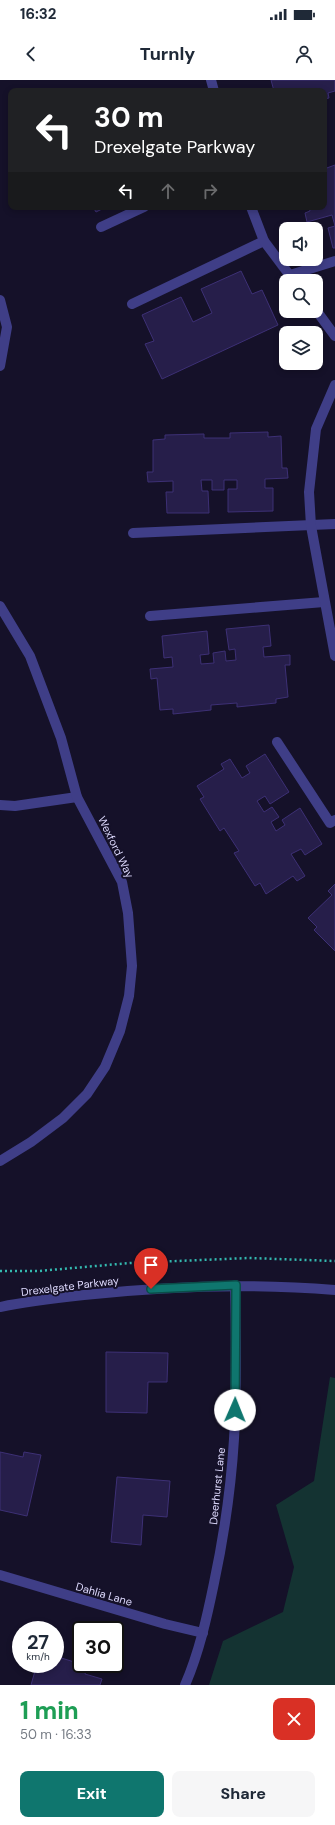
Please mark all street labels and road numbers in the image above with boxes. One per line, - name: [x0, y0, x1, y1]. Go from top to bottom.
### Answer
- street label: Wexford Way: [95, 814, 137, 880]
- street label: Drexelgate Parkway: [20, 1273, 120, 1299]
- street label: Deerhurst Lane: [206, 1447, 228, 1525]
- street label: Dahlia Lane: [74, 1579, 134, 1609]

